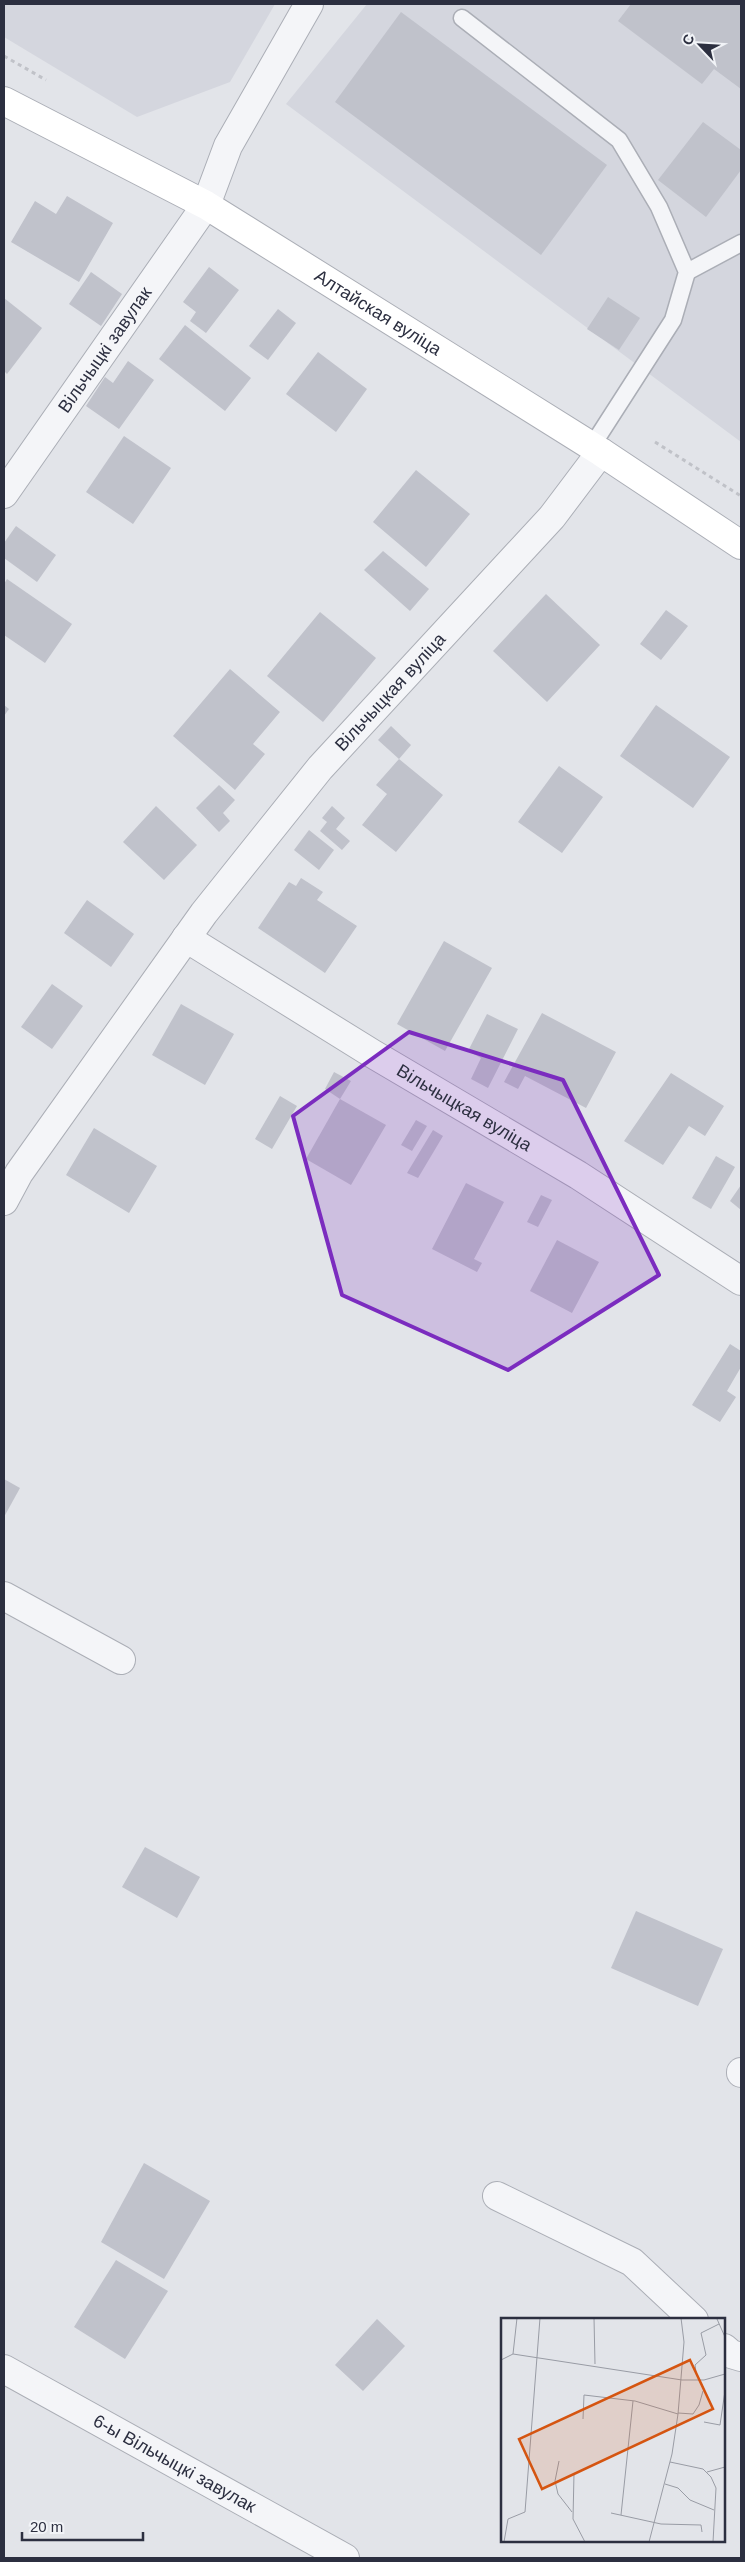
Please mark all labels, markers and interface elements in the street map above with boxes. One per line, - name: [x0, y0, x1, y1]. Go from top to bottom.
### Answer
- north arrow: [675, 20, 725, 70]
- text: С: [679, 32, 698, 47]
- street label: Алтайская вуліца: [311, 266, 446, 360]
- street label: Вільчыцкі завулак: [54, 283, 156, 416]
- street label: Вільчыцкая вуліца: [331, 628, 450, 755]
- street label: Вільчыцкая вуліца: [393, 1060, 536, 1156]
- inset map: [501, 2318, 725, 2542]
- street label: 6-ы Вільчыцкі завулак: [90, 2411, 259, 2517]
- scale bar: [22, 2510, 144, 2542]
- text: 20 m: [30, 2518, 63, 2535]

